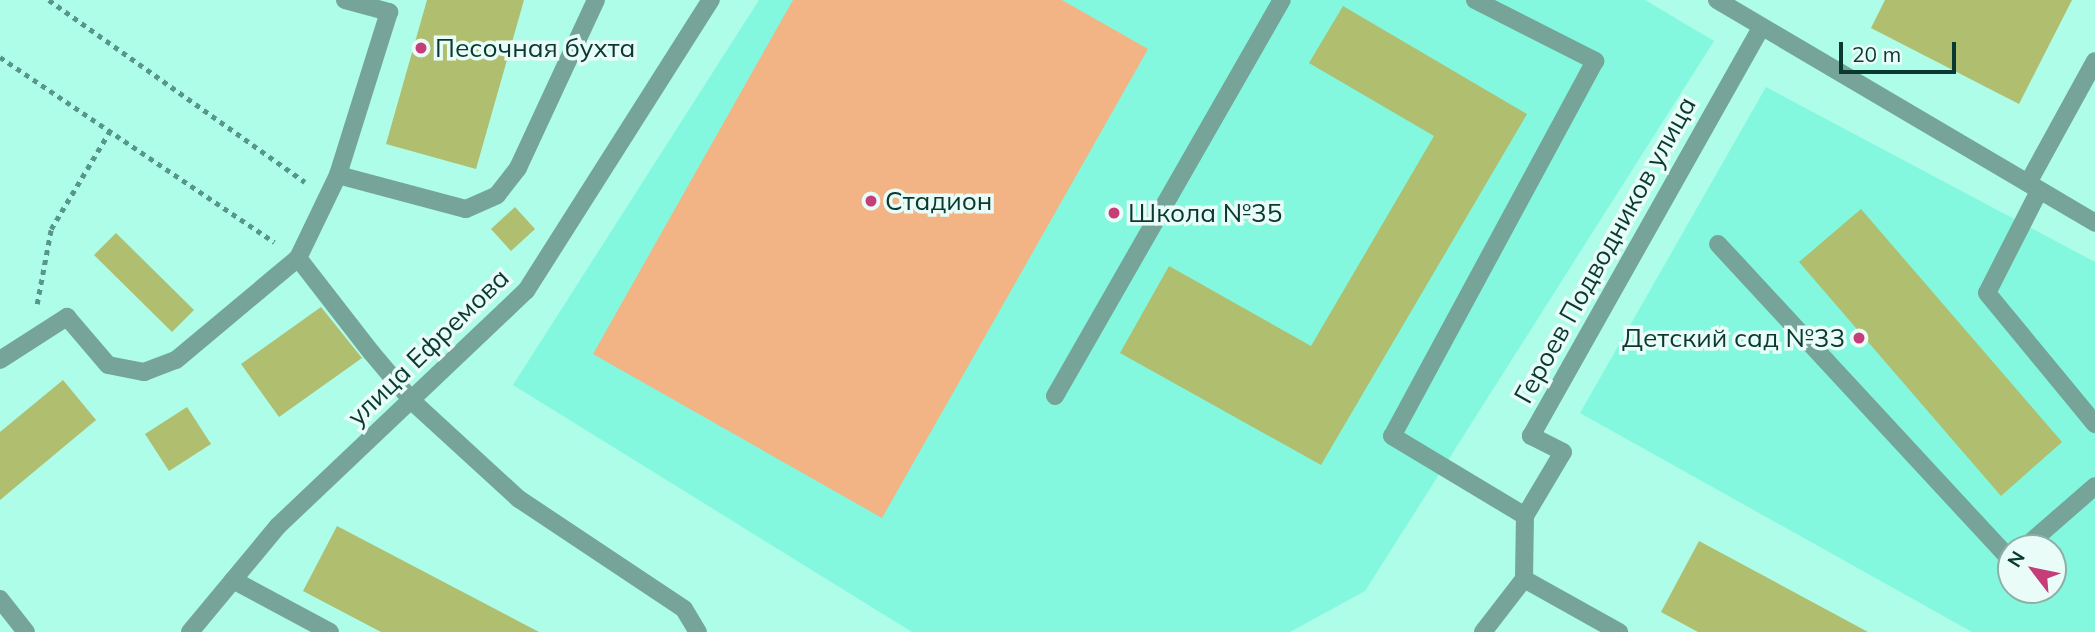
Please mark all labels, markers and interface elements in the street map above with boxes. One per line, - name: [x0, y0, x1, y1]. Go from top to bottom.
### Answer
- scale bar: [1843, 28, 1960, 72]
- place label: Песочная бухта: [435, 32, 635, 64]
- marker: Песочная бухта: [413, 40, 429, 56]
- text: 20 m: [1852, 41, 1901, 67]
- street label: Героев Подводников улица: [1508, 91, 1702, 409]
- place label: Стадион: [885, 185, 992, 217]
- marker: Стадион: [863, 193, 879, 209]
- place label: Школа №35: [1128, 197, 1282, 229]
- marker: Школа №35: [1106, 205, 1122, 221]
- street label: улица Ефремова: [341, 262, 515, 432]
- place label: Детский сад №33: [1622, 322, 1845, 354]
- marker: Детский сад №33: [1851, 330, 1867, 346]
- north arrow: [1997, 534, 2067, 604]
- text: N: [2002, 546, 2030, 571]

